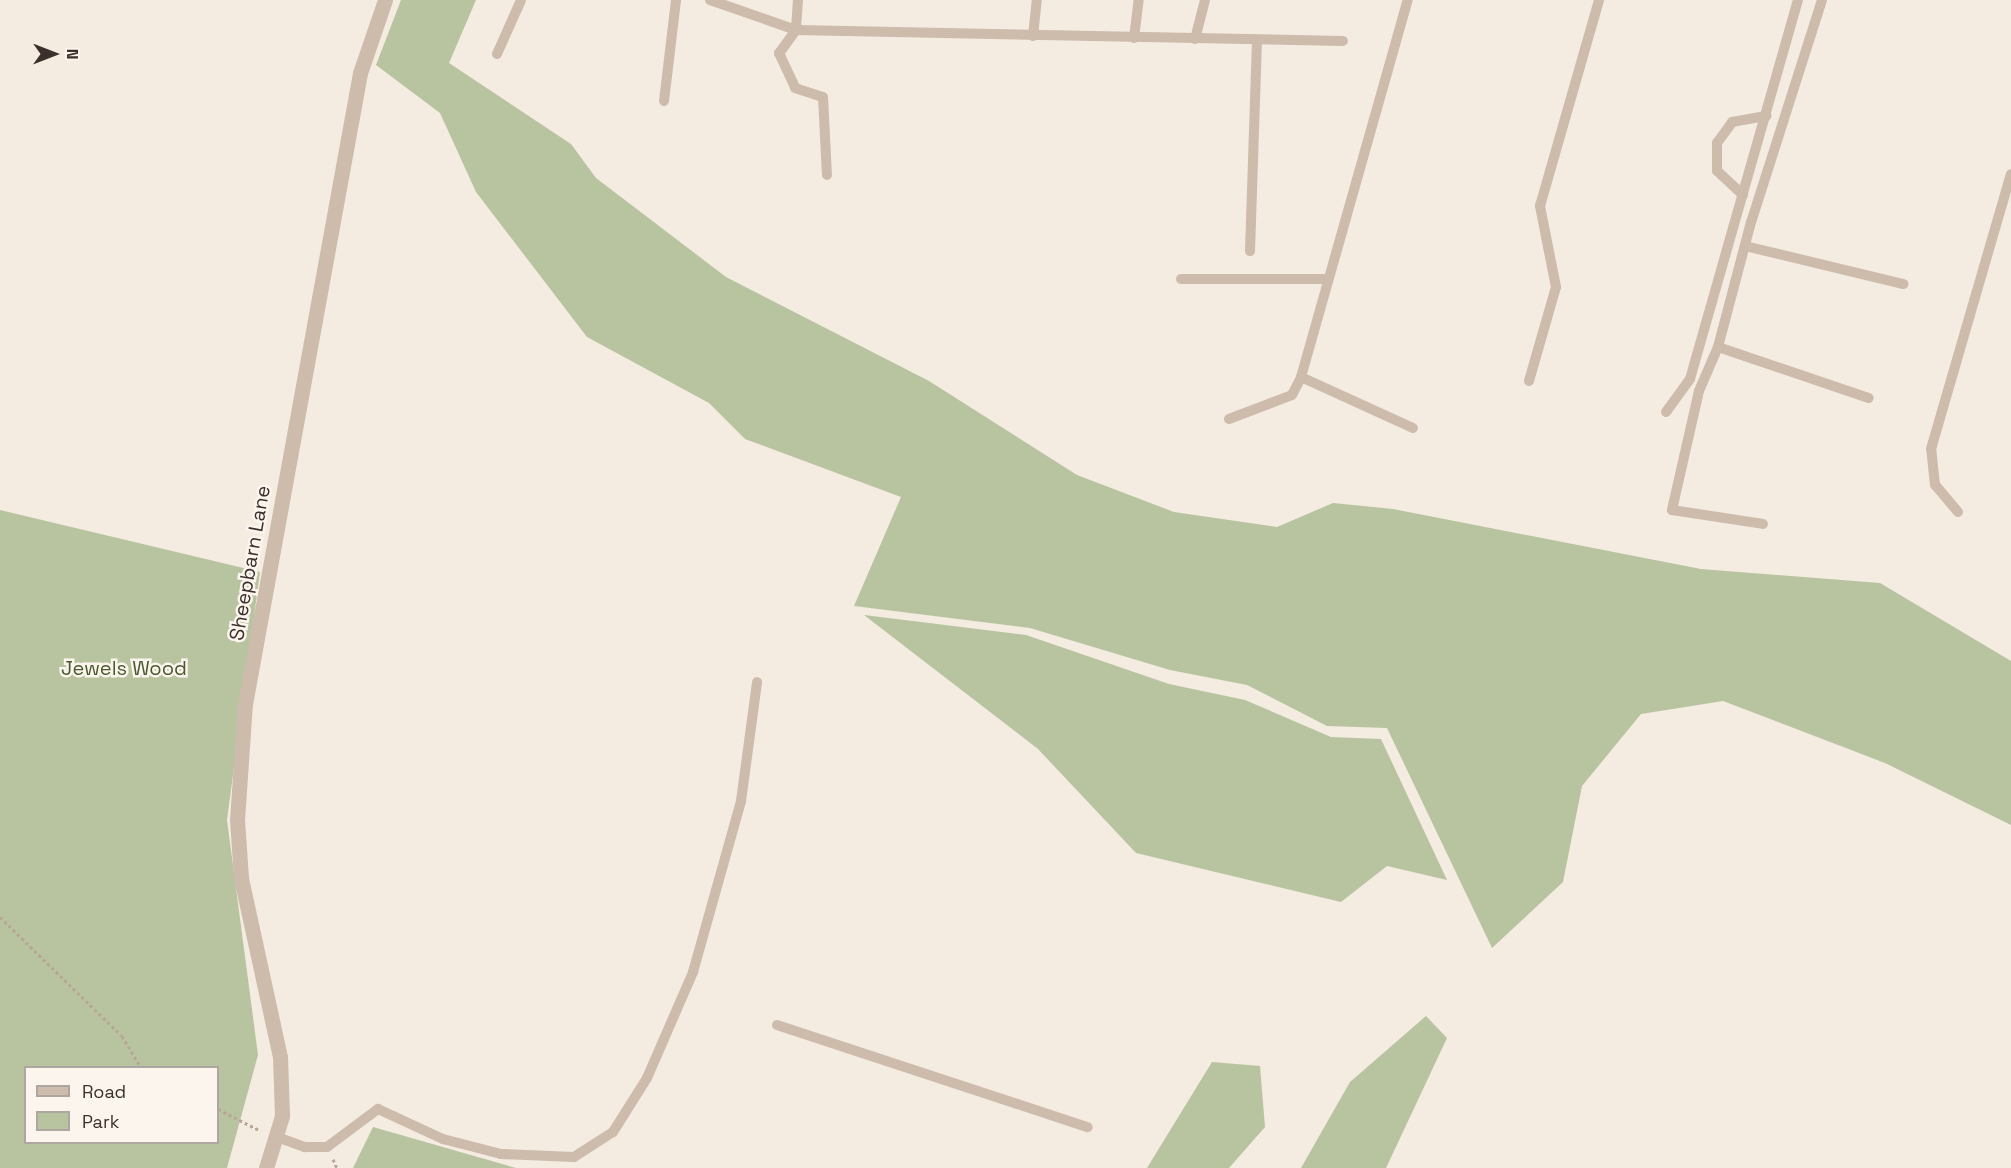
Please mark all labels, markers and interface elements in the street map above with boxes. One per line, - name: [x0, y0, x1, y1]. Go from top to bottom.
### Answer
- north arrow: [24, 24, 84, 84]
- text: N: [62, 49, 83, 59]
- street label: Sheepbarn Lane: [225, 484, 275, 642]
- park label: Jewels Wood: [61, 656, 187, 680]
- legend: [24, 1066, 219, 1144]
- text: Road: [82, 1080, 126, 1103]
- text: Park: [82, 1110, 119, 1133]

